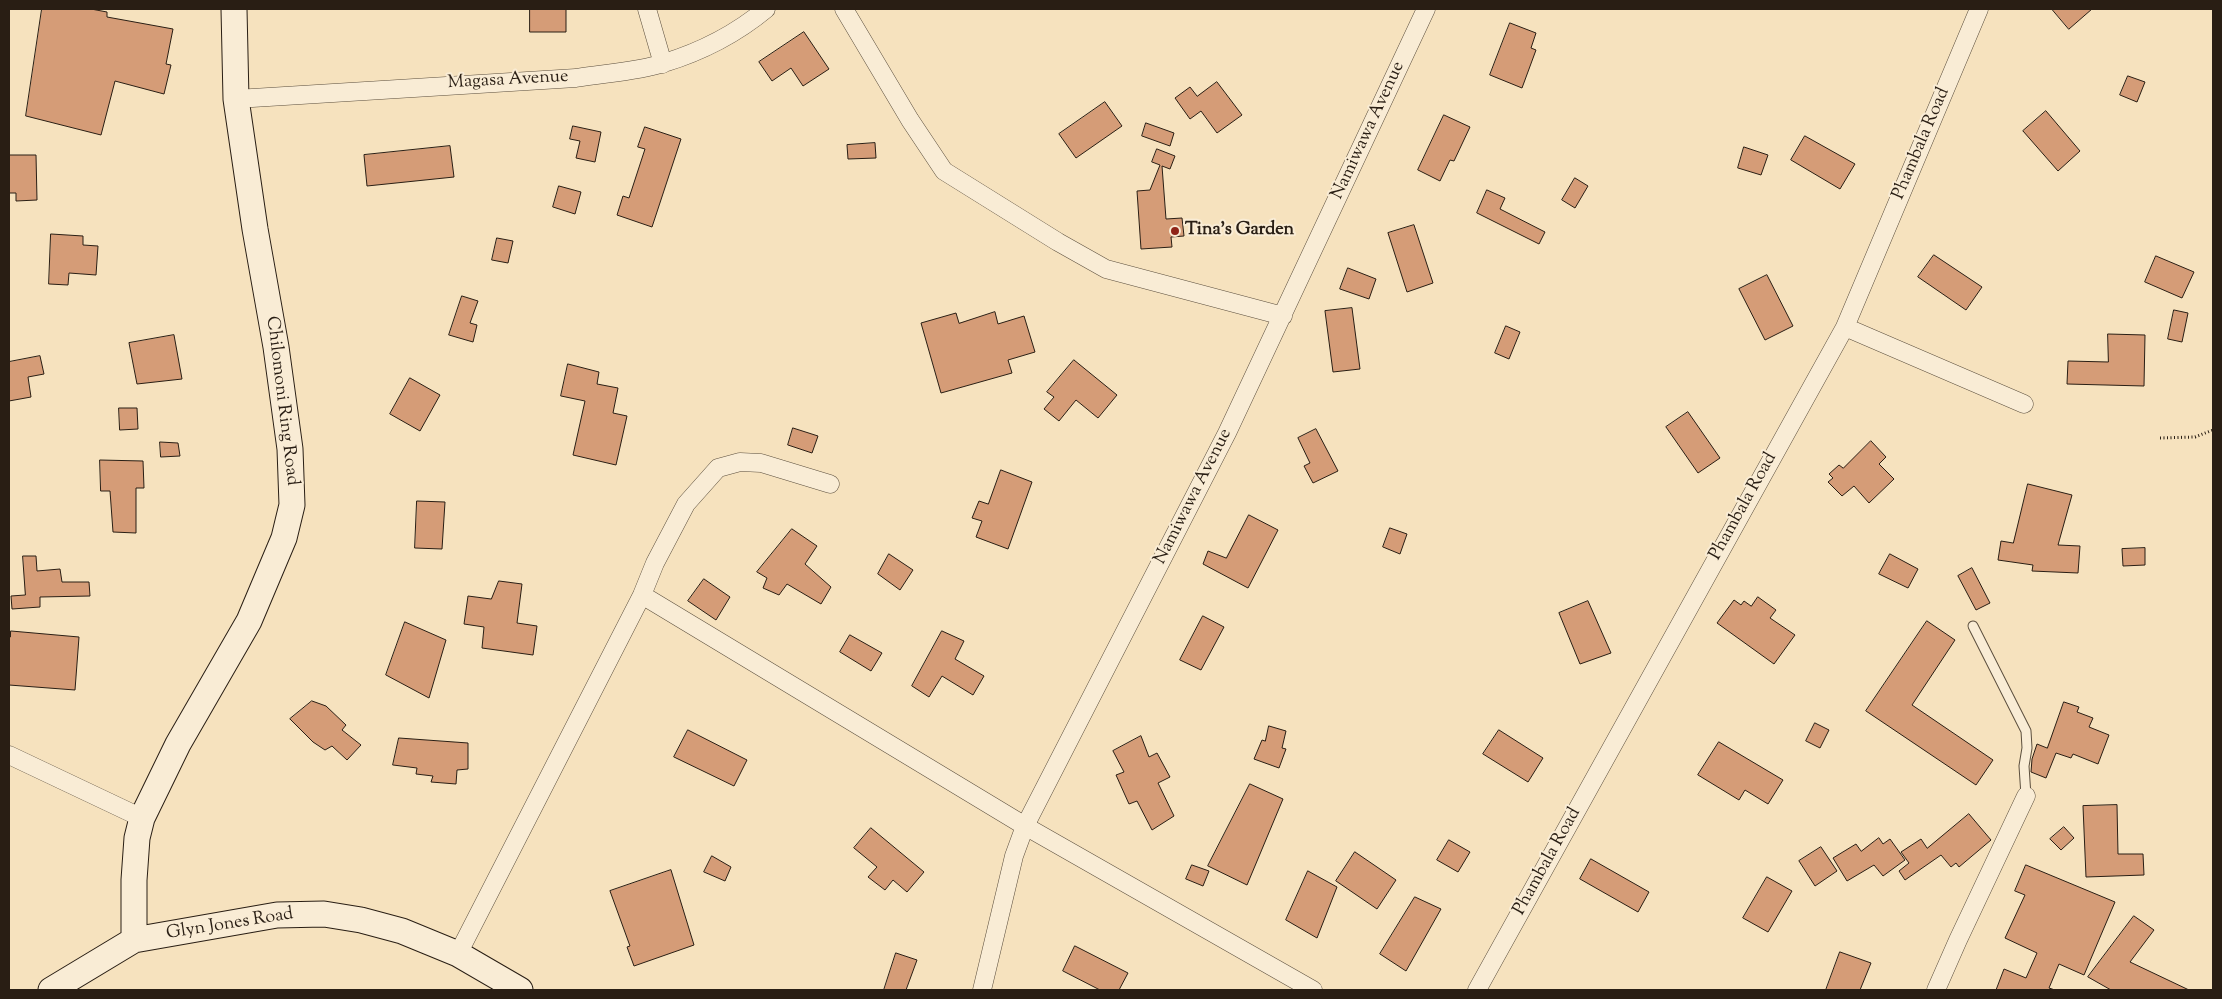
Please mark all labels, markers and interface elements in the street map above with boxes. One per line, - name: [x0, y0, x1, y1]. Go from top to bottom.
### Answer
- street label: Namiwawa Avenue: [1328, 59, 1410, 203]
- street label: Magasa Avenue: [447, 67, 569, 95]
- street label: Phambala Road: [1889, 85, 1955, 203]
- place label: Tina's Garden: [1185, 220, 1294, 242]
- marker: Tina's Garden: [1169, 225, 1181, 237]
- street label: Chilomoni Ring Road: [260, 315, 302, 487]
- street label: Namiwawa Avenue: [1150, 425, 1238, 569]
- street label: Phambala Road: [1706, 450, 1782, 564]
- street label: Phambala Road: [1510, 805, 1586, 919]
- street label: Glyn Jones Road: [165, 904, 295, 946]

